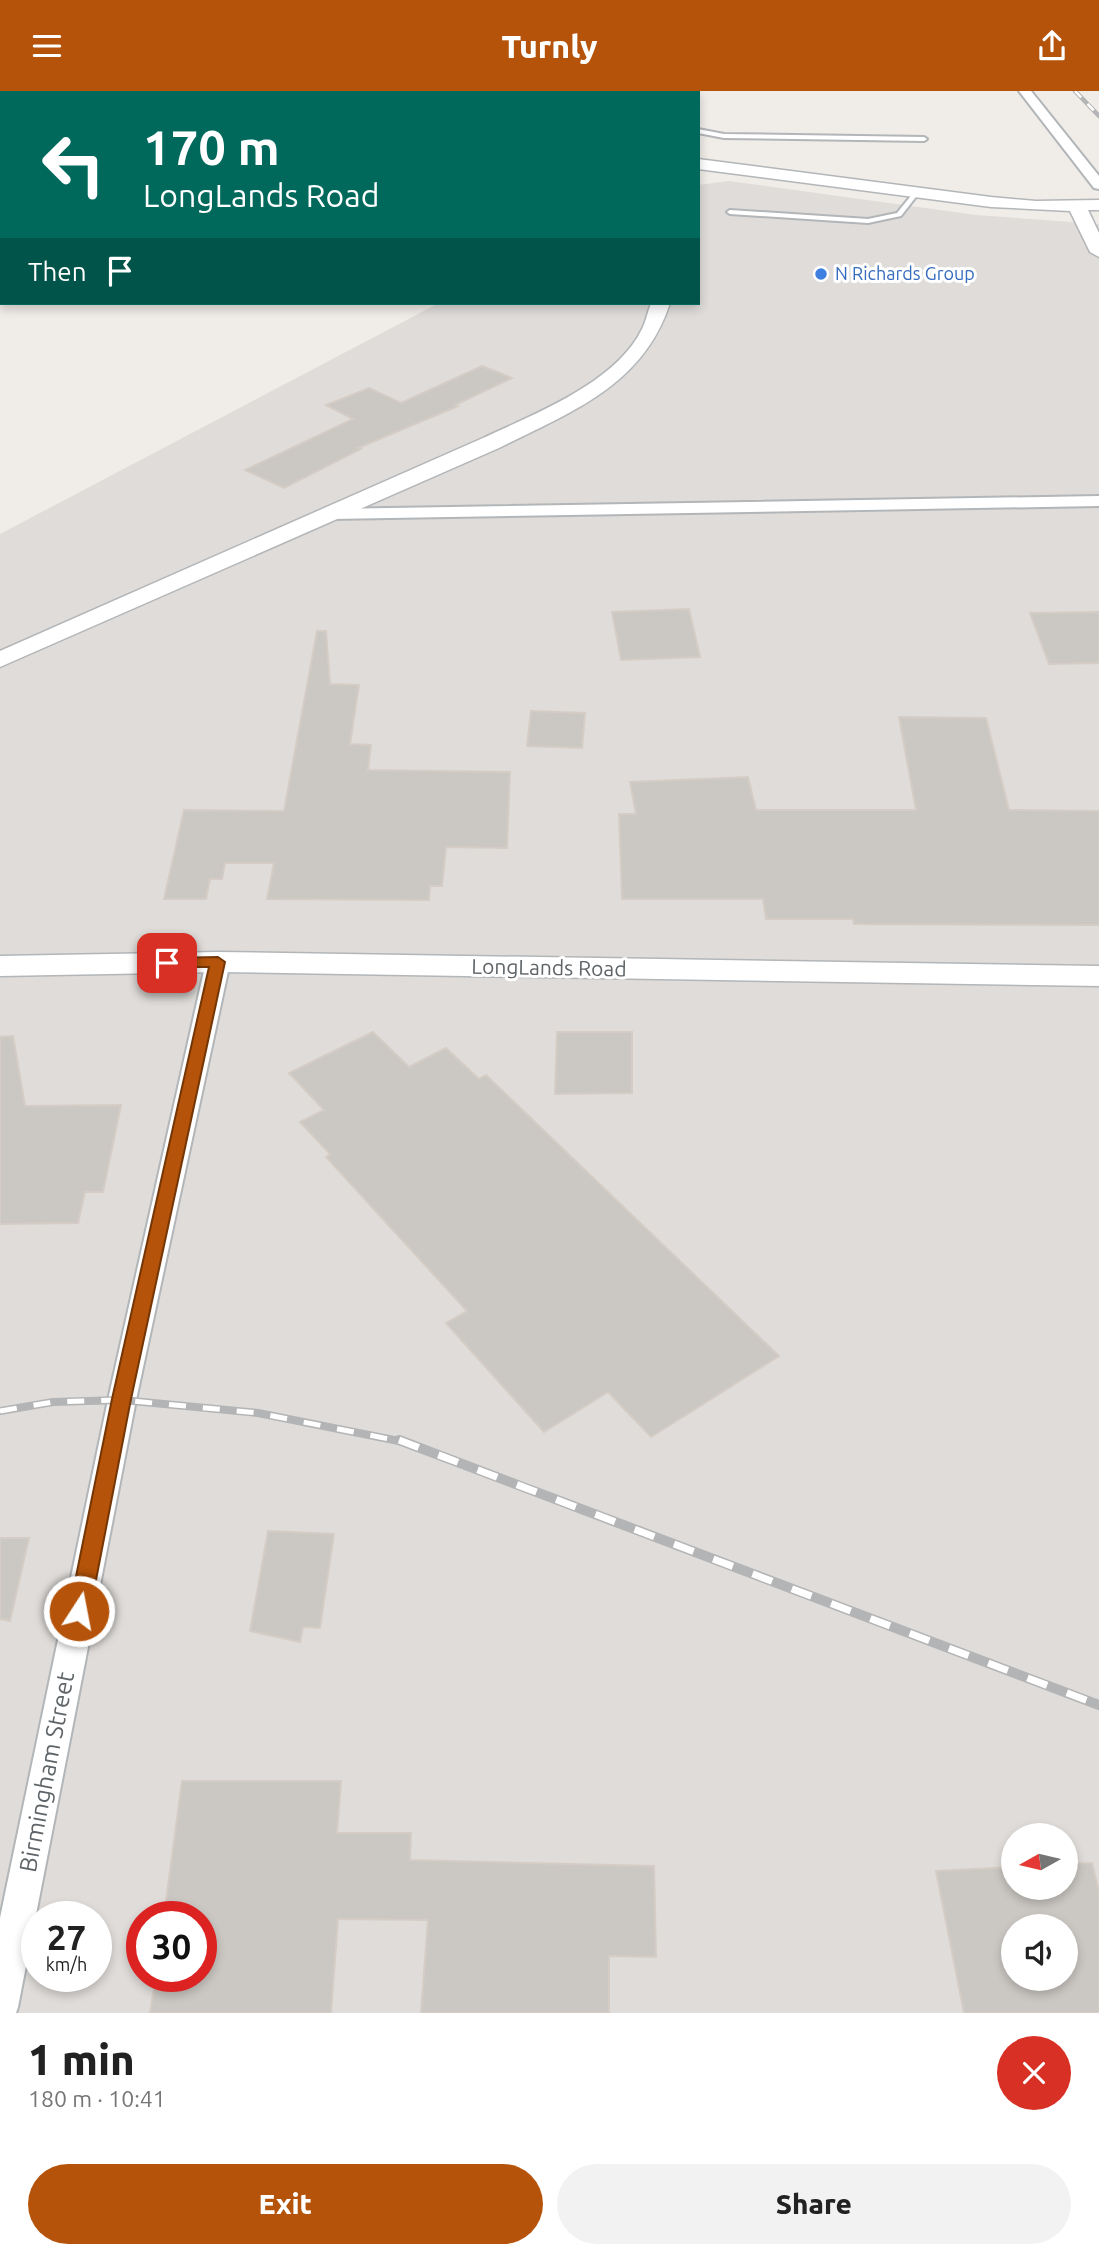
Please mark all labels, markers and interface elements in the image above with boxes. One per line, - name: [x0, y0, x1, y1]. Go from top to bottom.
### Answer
- icon: menu: [28, 27, 66, 65]
- icon: share: [1033, 27, 1071, 65]
- text: Turnly: [502, 28, 597, 64]
- icon: left: [28, 119, 119, 210]
- text: 170 m: [143, 119, 280, 174]
- text: LongLands Road: [143, 177, 379, 213]
- icon: arrive: [101, 252, 139, 290]
- text: Then: [28, 257, 87, 286]
- place label: N Richards Group: [835, 263, 975, 283]
- marker: N Richards Group: [813, 266, 829, 282]
- pin: [137, 933, 197, 993]
- icon: arrive: [148, 944, 186, 982]
- street label: LongLands Road: [471, 954, 627, 980]
- position arrow: [42, 1574, 116, 1648]
- street label: Birmingham Street: [14, 1669, 79, 1874]
- north arrow: [1001, 1823, 1078, 1901]
- map controls: [1001, 1823, 1078, 1991]
- speed limit sign: 30: [126, 1901, 217, 1992]
- button: sound: [1001, 1914, 1078, 1991]
- text: 27: [47, 1917, 86, 1957]
- text: km/h: [46, 1954, 87, 1974]
- text: 1 min: [28, 2036, 135, 2083]
- button: close: [997, 2036, 1071, 2110]
- text: 180 m · 10:41: [28, 2086, 166, 2111]
- button: Exit: [28, 2164, 543, 2244]
- button: Share: [557, 2164, 1071, 2244]

